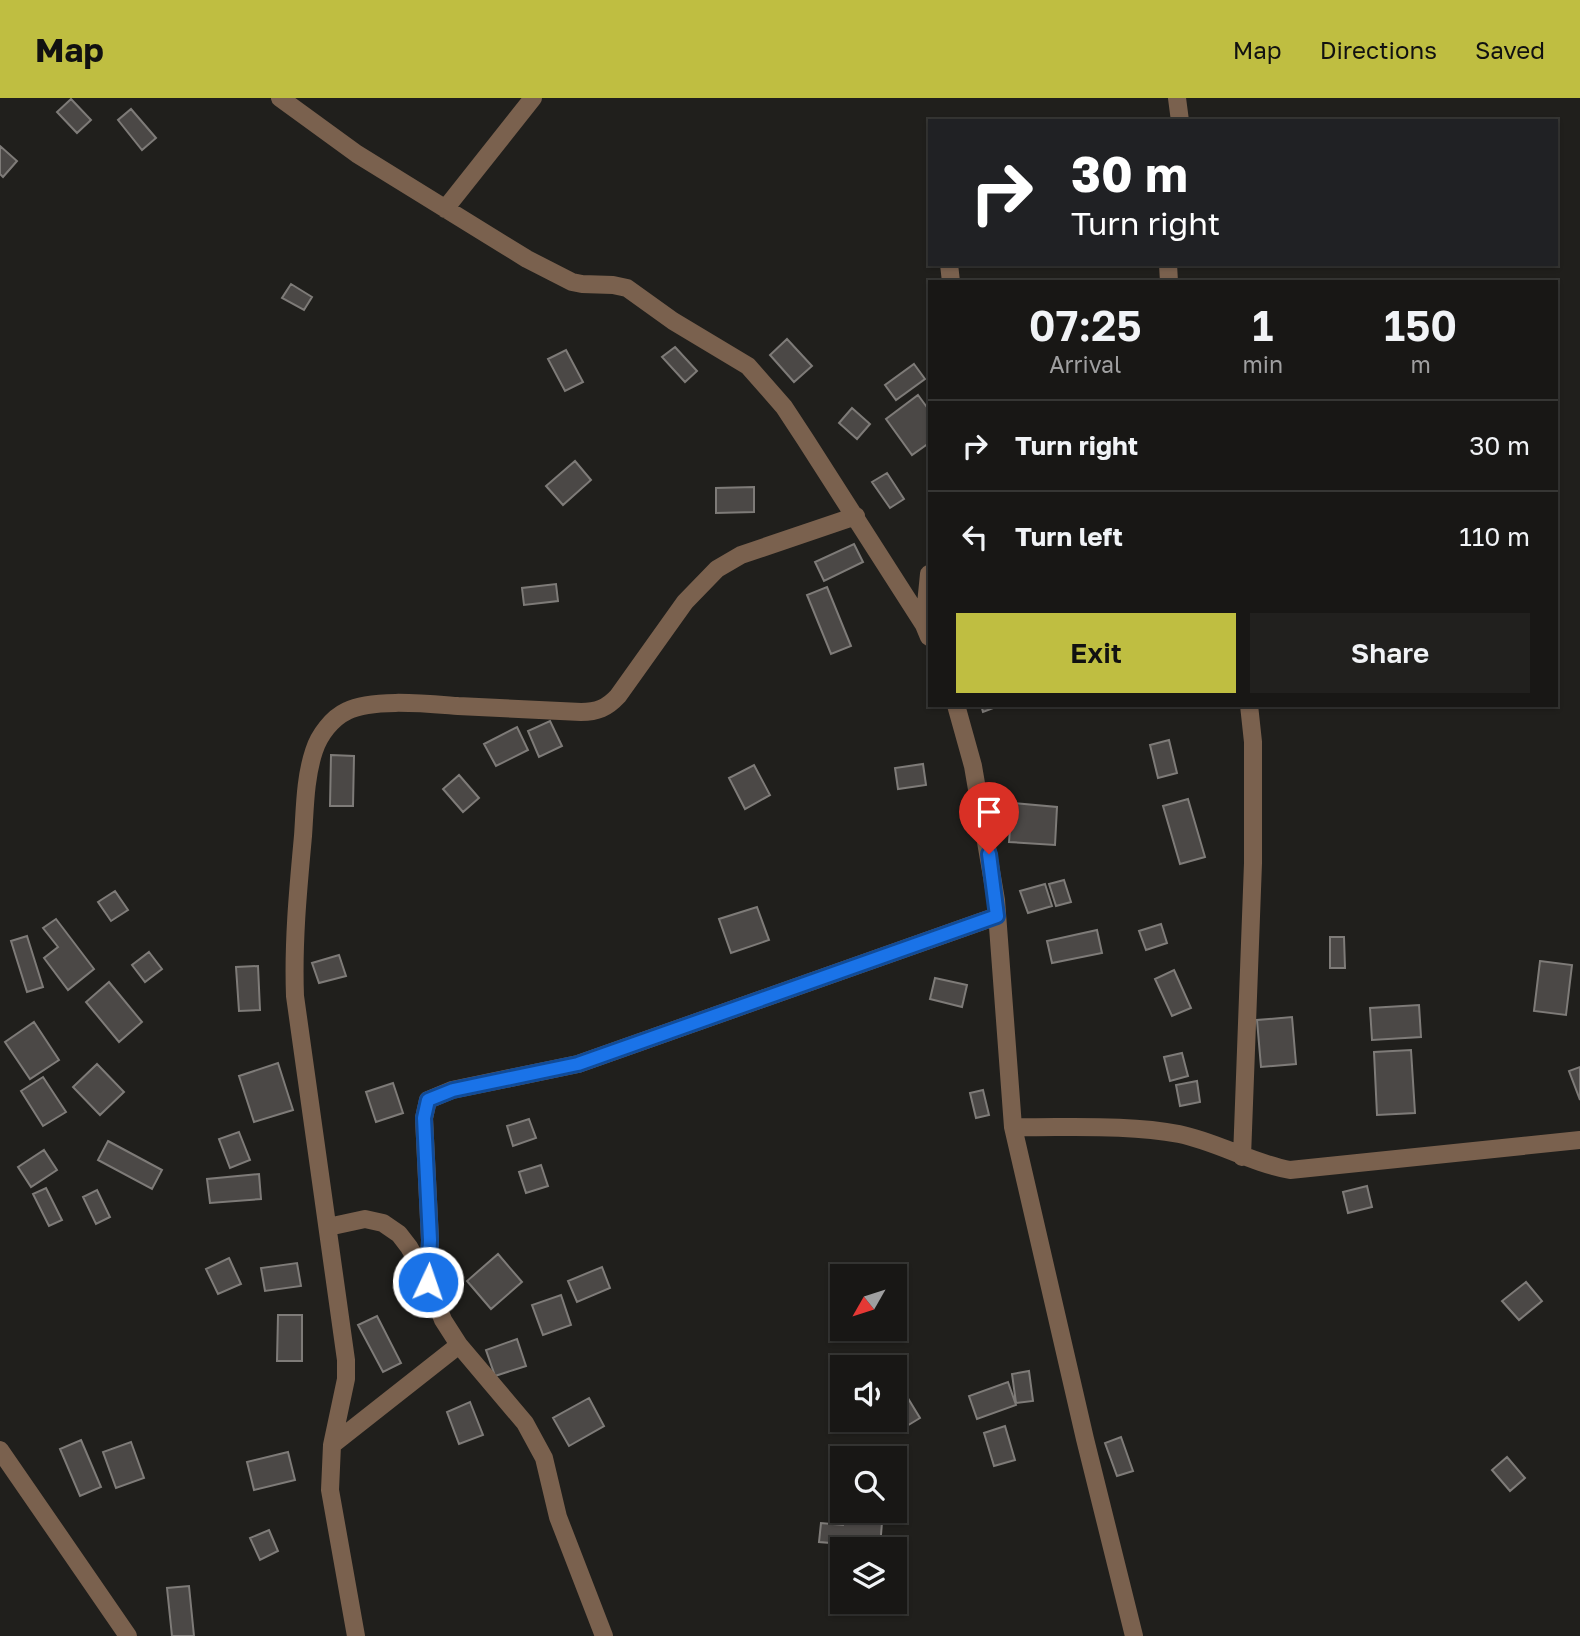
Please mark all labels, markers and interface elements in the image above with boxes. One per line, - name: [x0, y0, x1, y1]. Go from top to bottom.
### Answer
- text: Map: [35, 30, 104, 69]
- text: Map: [1233, 35, 1282, 64]
- text: Directions: [1320, 35, 1437, 64]
- text: Saved: [1475, 35, 1545, 64]
- text: 30 m: [1071, 144, 1188, 203]
- icon: right: [956, 147, 1047, 238]
- text: Turn right: [1071, 204, 1220, 242]
- text: 07:25: [1029, 300, 1142, 350]
- text: 1: [1252, 300, 1273, 350]
- text: 150: [1384, 300, 1457, 350]
- text: Arrival: [1049, 350, 1121, 378]
- text: min: [1242, 350, 1283, 378]
- text: m: [1410, 350, 1431, 378]
- icon: right: [956, 427, 994, 465]
- text: Turn right: [1015, 430, 1138, 461]
- text: 30 m: [1469, 430, 1530, 461]
- icon: left: [956, 518, 994, 556]
- text: Turn left: [1015, 521, 1123, 552]
- text: 110 m: [1459, 521, 1530, 552]
- button: Exit: [956, 613, 1236, 693]
- button: Share: [1250, 613, 1530, 693]
- pin: [959, 782, 1019, 854]
- icon: arrive: [970, 793, 1008, 831]
- position arrow: [391, 1245, 465, 1319]
- north arrow: [830, 1264, 906, 1340]
- map controls: [830, 1264, 907, 1614]
- button: sound: [830, 1355, 907, 1432]
- button: search: [830, 1446, 907, 1523]
- button: layers: [830, 1537, 907, 1614]

